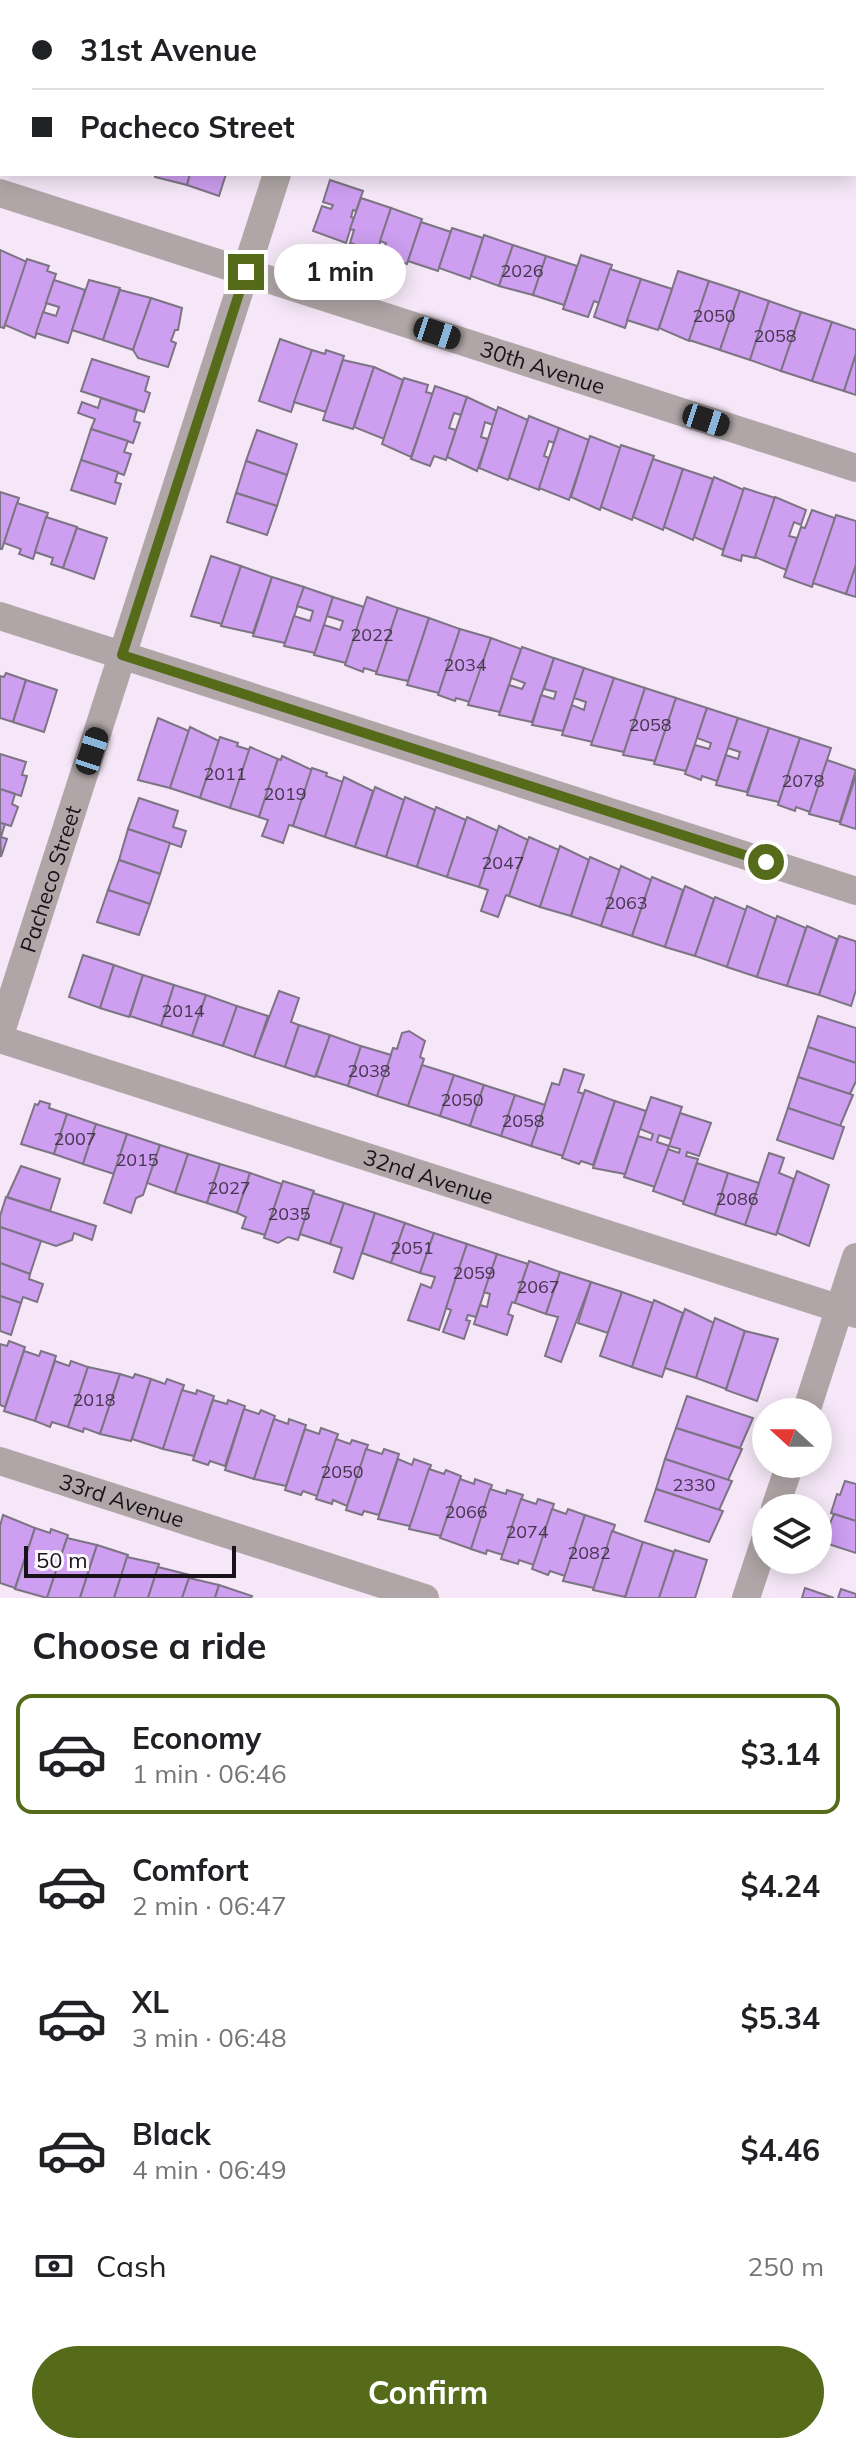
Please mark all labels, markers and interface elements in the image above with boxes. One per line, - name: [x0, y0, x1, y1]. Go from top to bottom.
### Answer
- text: 31st Avenue: [80, 31, 257, 69]
- text: Pacheco Street: [80, 108, 295, 146]
- callout: 1 min: [274, 244, 406, 300]
- route end: [228, 254, 264, 290]
- text: 1 min: [306, 255, 374, 288]
- house number: 2026: [500, 259, 544, 282]
- house number: 2050: [692, 304, 736, 327]
- car: [410, 314, 464, 352]
- house number: 2058: [753, 324, 797, 347]
- street label: 30th Avenue: [477, 334, 609, 400]
- car: [679, 401, 733, 439]
- house number: 2022: [350, 623, 394, 646]
- house number: 2034: [443, 653, 487, 676]
- house number: 2058: [628, 713, 672, 736]
- car: [73, 724, 111, 778]
- house number: 2011: [203, 762, 247, 785]
- house number: 2078: [781, 769, 825, 792]
- house number: 2019: [263, 782, 307, 805]
- street label: Pacheco Street: [14, 802, 87, 956]
- route start: [748, 844, 784, 880]
- house number: 2047: [481, 851, 525, 874]
- house number: 2063: [604, 891, 648, 914]
- house number: 2014: [161, 999, 205, 1022]
- house number: 2038: [347, 1059, 391, 1082]
- house number: 2050: [440, 1088, 484, 1111]
- house number: 2058: [501, 1109, 545, 1132]
- house number: 2007: [53, 1127, 97, 1150]
- street label: 32nd Avenue: [360, 1143, 497, 1211]
- house number: 2015: [115, 1148, 159, 1171]
- house number: 2027: [207, 1176, 251, 1199]
- house number: 2086: [715, 1187, 759, 1210]
- house number: 2035: [267, 1202, 311, 1225]
- house number: 2051: [390, 1236, 434, 1259]
- house number: 2059: [452, 1261, 496, 1284]
- house number: 2067: [516, 1275, 560, 1298]
- house number: 2018: [72, 1388, 116, 1411]
- north arrow: [752, 1398, 832, 1478]
- map controls: [752, 1398, 832, 1574]
- house number: 2050: [320, 1460, 364, 1483]
- street label: 33rd Avenue: [56, 1467, 188, 1534]
- house number: 2330: [672, 1473, 716, 1496]
- button: layers: [752, 1494, 832, 1574]
- house number: 2066: [444, 1500, 488, 1523]
- house number: 2074: [505, 1520, 549, 1543]
- house number: 2082: [567, 1541, 611, 1564]
- scale bar: [24, 1542, 236, 1578]
- text: 50 m: [36, 1546, 87, 1574]
- text: Choose a ride: [32, 1623, 266, 1668]
- icon: car: [36, 1718, 108, 1790]
- text: Economy: [132, 1719, 261, 1757]
- text: $3.14: [741, 1735, 820, 1773]
- text: 1 min · 06:46: [132, 1757, 287, 1790]
- icon: car: [36, 1850, 108, 1922]
- text: Comfort: [132, 1851, 249, 1889]
- text: $4.24: [741, 1867, 820, 1905]
- text: 2 min · 06:47: [132, 1889, 287, 1922]
- icon: car: [36, 1982, 108, 2054]
- text: XL: [132, 1983, 169, 2021]
- text: $5.34: [741, 1999, 820, 2037]
- text: 3 min · 06:48: [132, 2021, 287, 2054]
- icon: car: [36, 2114, 108, 2186]
- text: Black: [132, 2115, 211, 2153]
- text: $4.46: [741, 2131, 820, 2169]
- text: 4 min · 06:49: [132, 2153, 287, 2186]
- icon: cash: [32, 2244, 76, 2288]
- text: Cash: [96, 2247, 167, 2285]
- text: 250 m: [748, 2250, 824, 2283]
- button: Confirm: [32, 2346, 824, 2438]

